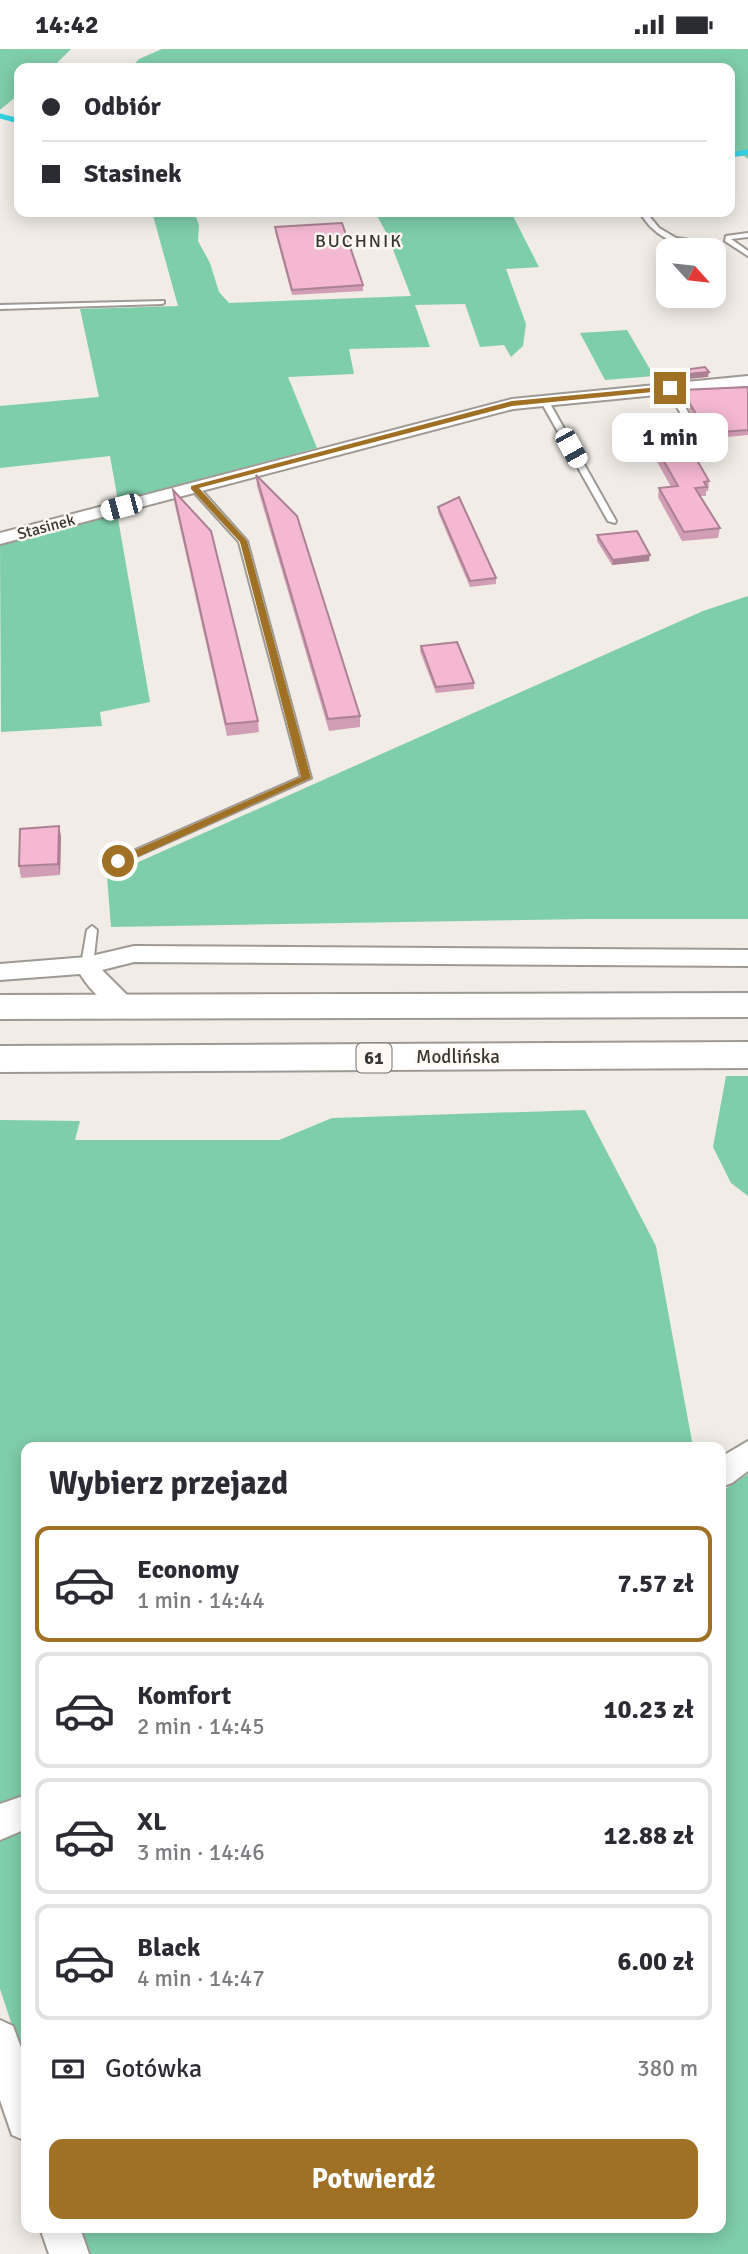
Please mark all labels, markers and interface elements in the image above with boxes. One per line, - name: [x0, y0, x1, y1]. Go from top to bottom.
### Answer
- text: 14:42: [35, 9, 99, 41]
- text: Odbiór: [84, 91, 161, 123]
- text: Stasinek: [84, 158, 182, 190]
- district label: BUCHNIK: [315, 230, 403, 252]
- north arrow: [656, 238, 726, 308]
- map controls: [656, 238, 726, 308]
- route end: [654, 372, 686, 404]
- callout: 1 min: [612, 413, 728, 461]
- text: 1 min: [642, 423, 698, 452]
- car: [552, 425, 591, 471]
- car: [98, 491, 145, 523]
- street label: Stasinek: [15, 510, 77, 544]
- route start: [102, 845, 134, 877]
- road number: 61: [356, 1043, 392, 1073]
- street label: Modlińska: [416, 1045, 500, 1069]
- text: Wybierz przejazd: [49, 1464, 288, 1503]
- icon: car: [53, 1553, 116, 1616]
- text: Economy: [137, 1554, 239, 1586]
- text: 7.57 zł: [618, 1568, 694, 1600]
- text: 1 min · 14:44: [137, 1586, 265, 1615]
- icon: car: [53, 1679, 116, 1742]
- text: Komfort: [137, 1680, 231, 1712]
- text: 10.23 zł: [603, 1694, 694, 1726]
- text: 2 min · 14:45: [137, 1712, 265, 1741]
- icon: car: [53, 1805, 116, 1868]
- text: XL: [137, 1806, 167, 1838]
- text: 12.88 zł: [603, 1820, 694, 1852]
- text: 3 min · 14:46: [137, 1838, 265, 1867]
- icon: car: [53, 1931, 116, 1994]
- text: Black: [137, 1932, 200, 1964]
- text: 6.00 zł: [618, 1946, 694, 1978]
- text: 4 min · 14:47: [137, 1964, 265, 1993]
- icon: cash: [49, 2050, 87, 2088]
- text: Gotówka: [105, 2053, 202, 2085]
- text: 380 m: [637, 2054, 698, 2083]
- button: Potwierdź: [49, 2139, 698, 2219]

